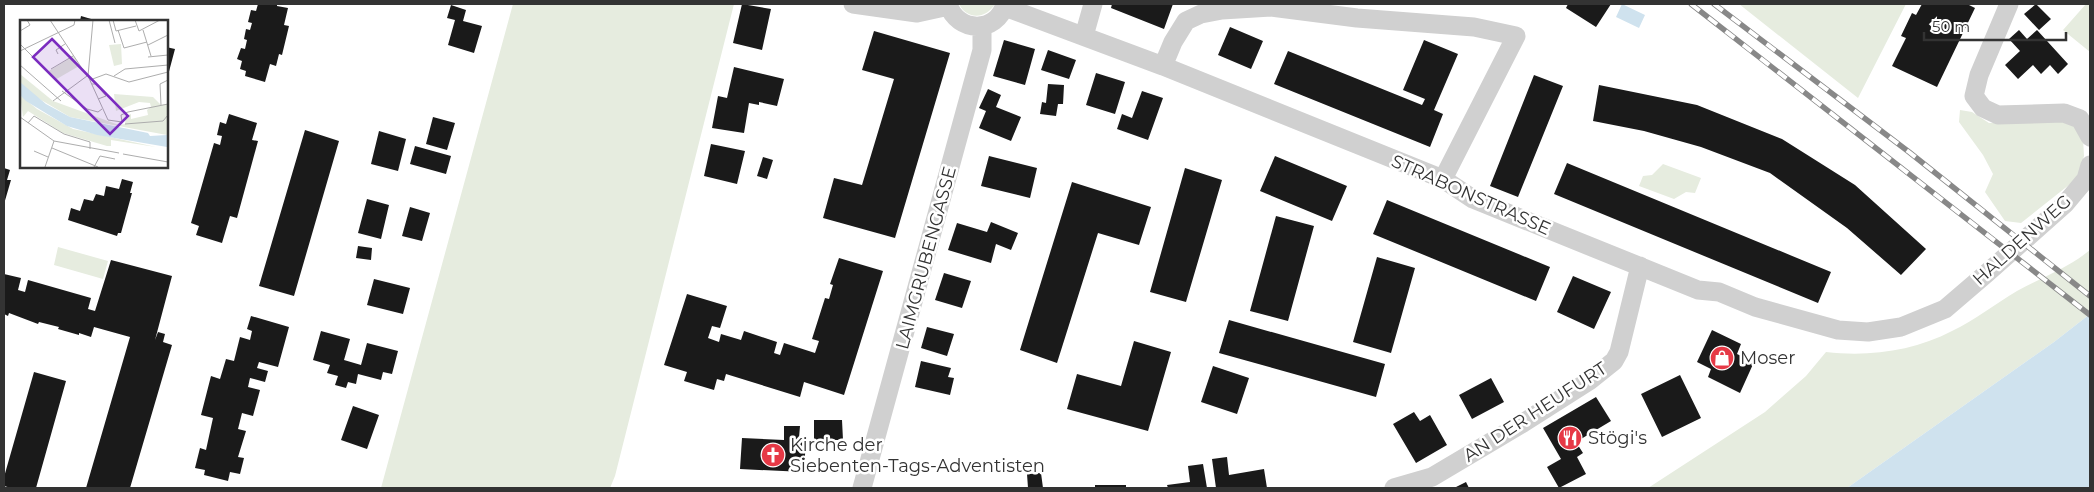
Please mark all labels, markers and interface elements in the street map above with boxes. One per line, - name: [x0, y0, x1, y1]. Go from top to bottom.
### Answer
- scale bar: [1924, 10, 2066, 42]
- text: 50 m: [1932, 17, 1970, 36]
- inset map: [20, 20, 168, 168]
- street label: STRABONSTRASSE: [1388, 150, 1554, 240]
- street label: LAIMGRUBENGASSE: [891, 164, 961, 352]
- street label: HALDENWEG: [1968, 190, 2076, 290]
- shop icon: Moser: [1709, 345, 1735, 371]
- place label: Moser: [1740, 347, 1795, 369]
- street label: AN DER HEUFURT: [1459, 357, 1611, 467]
- restaurant icon: Stögi's: [1557, 425, 1583, 451]
- place label: Stögi's: [1588, 427, 1647, 449]
- place label: Kirche der Siebenten-Tags-Adventisten: [790, 434, 1045, 477]
- church icon: Kirche der Siebenten-Tags-Adventisten: [760, 442, 786, 468]

